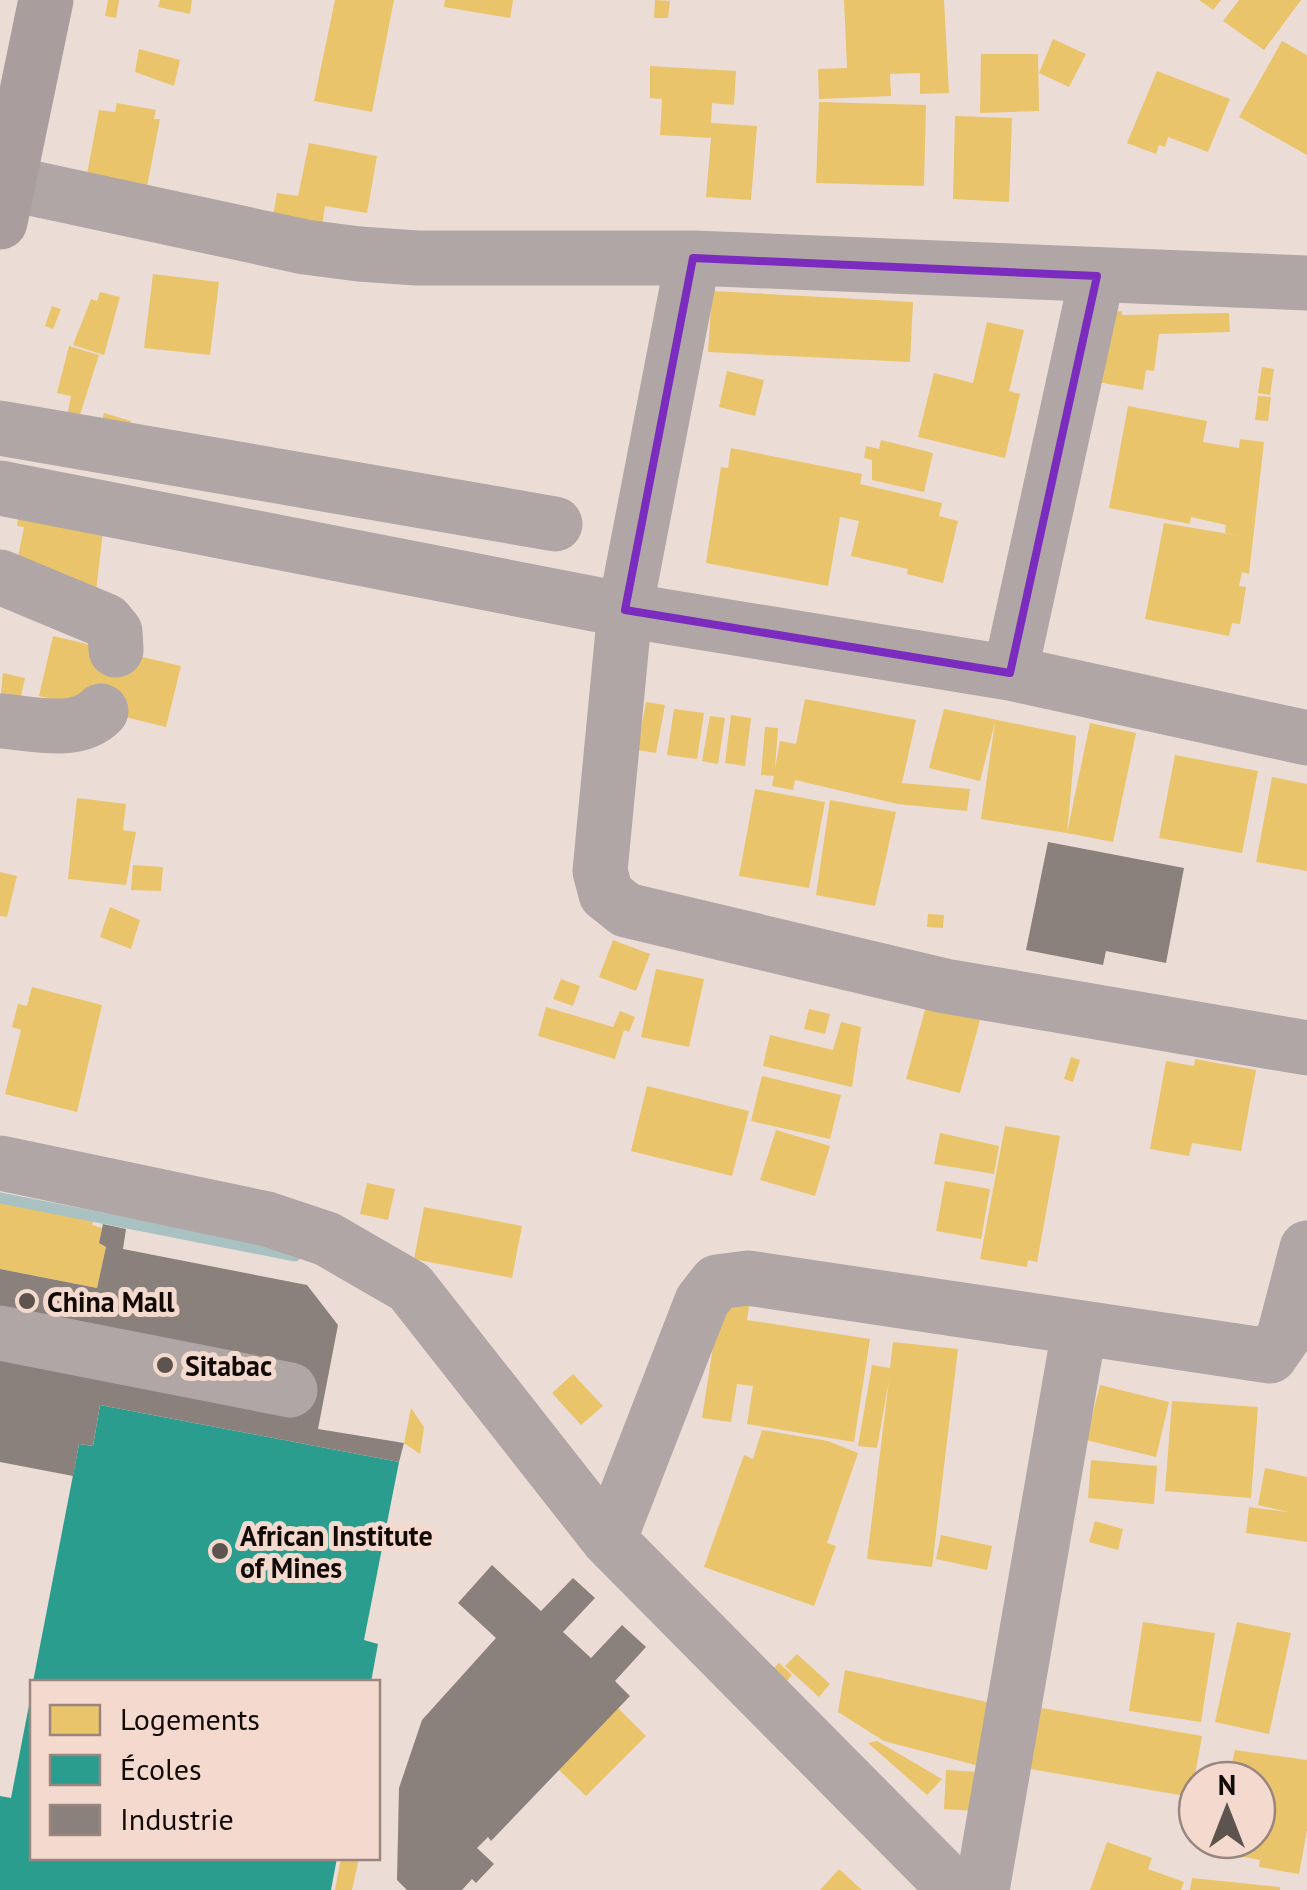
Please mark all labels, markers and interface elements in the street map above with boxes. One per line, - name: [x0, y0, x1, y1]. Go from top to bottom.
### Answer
- place label: China Mall: [47, 1283, 175, 1320]
- marker: China Mall: [16, 1290, 38, 1312]
- place label: Sitabac: [185, 1347, 272, 1384]
- marker: Sitabac: [154, 1354, 176, 1376]
- place label: African Institute of Mines: [240, 1517, 433, 1586]
- marker: African Institute of Mines: [209, 1540, 231, 1562]
- legend: [30, 1680, 380, 1860]
- text: Logements: [120, 1699, 260, 1738]
- text: Écoles: [120, 1749, 202, 1788]
- north arrow: [1177, 1760, 1277, 1860]
- text: N: [1218, 1766, 1236, 1803]
- text: Industrie: [120, 1799, 234, 1838]

